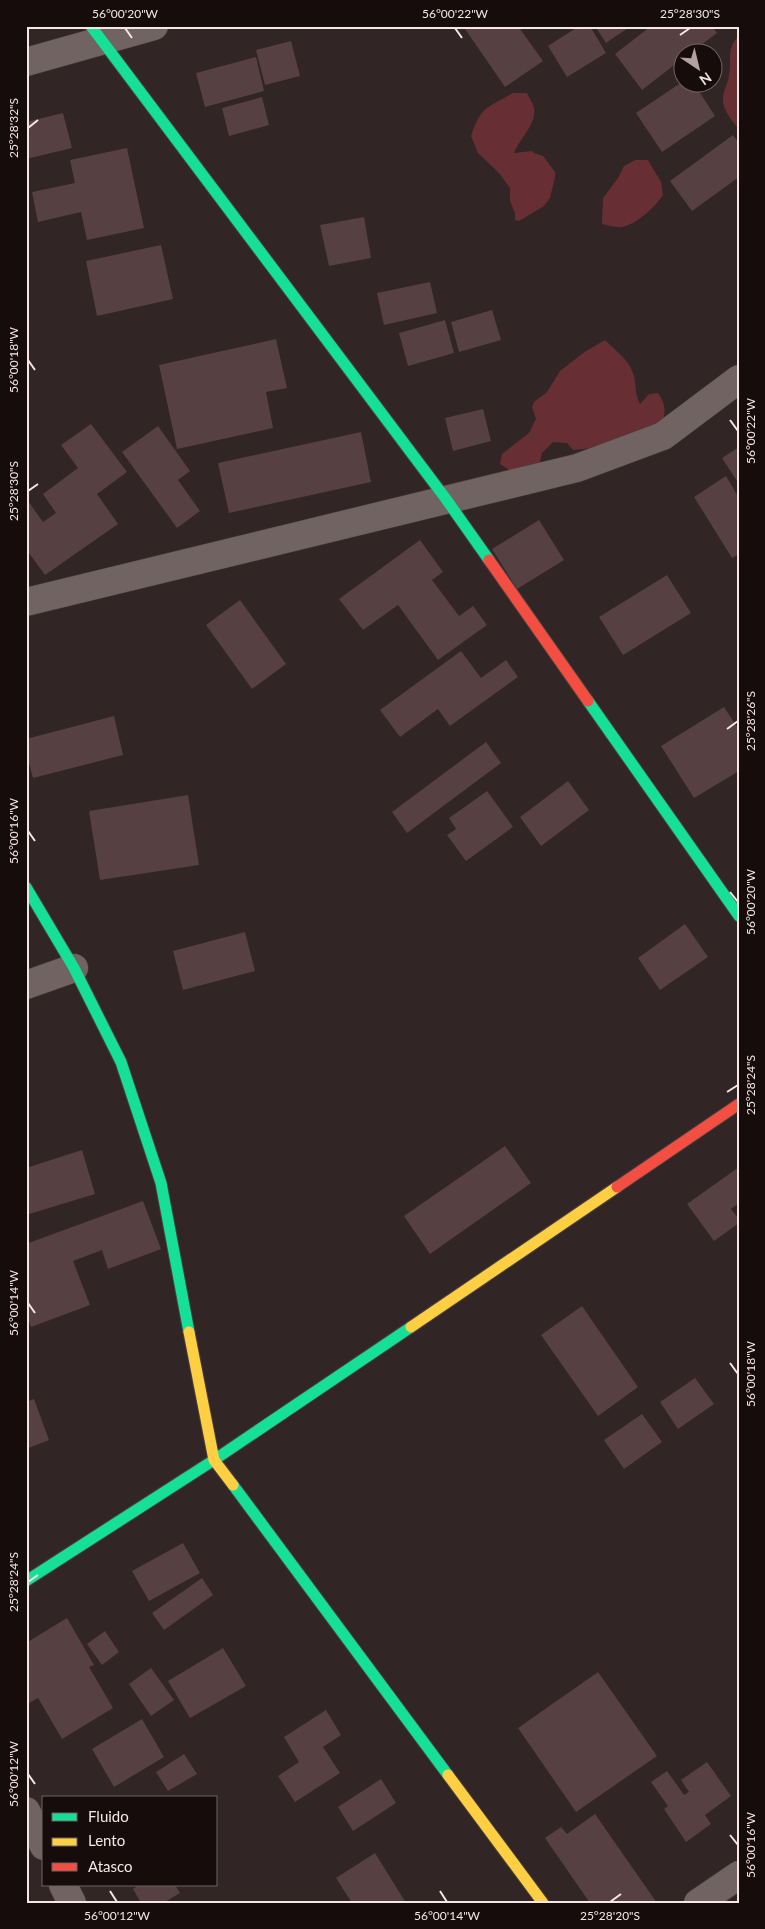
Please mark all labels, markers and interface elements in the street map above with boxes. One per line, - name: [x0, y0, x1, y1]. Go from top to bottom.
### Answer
- text: 56°00'20"W: [92, 6, 159, 21]
- text: 56°00'22"W: [422, 6, 489, 21]
- text: 25°28'30"S: [660, 6, 720, 21]
- north arrow: [672, 42, 722, 92]
- text: N: [696, 69, 715, 89]
- text: 25°28'32"S: [6, 98, 21, 158]
- text: 56°00'18"W: [6, 326, 21, 393]
- text: 56°00'22"W: [743, 397, 758, 464]
- text: 25°28'30"S: [6, 461, 21, 521]
- text: 25°28'26"S: [743, 691, 758, 751]
- text: 56°00'16"W: [6, 797, 21, 864]
- text: 56°00'20"W: [743, 868, 758, 935]
- text: 25°28'24"S: [743, 1055, 758, 1115]
- text: 56°00'14"W: [6, 1269, 21, 1336]
- text: 56°00'18"W: [743, 1340, 758, 1407]
- text: 25°28'24"S: [6, 1552, 21, 1612]
- text: 56°00'12"W: [6, 1740, 21, 1807]
- legend: [42, 1796, 218, 1886]
- text: Fluido: [88, 1807, 129, 1825]
- text: 56°00'16"W: [743, 1811, 758, 1878]
- text: Lento: [88, 1831, 125, 1849]
- text: Atasco: [88, 1857, 133, 1875]
- text: 56°00'12"W: [84, 1908, 151, 1923]
- text: 56°00'14"W: [414, 1908, 481, 1923]
- text: 25°28'20"S: [580, 1908, 640, 1923]

